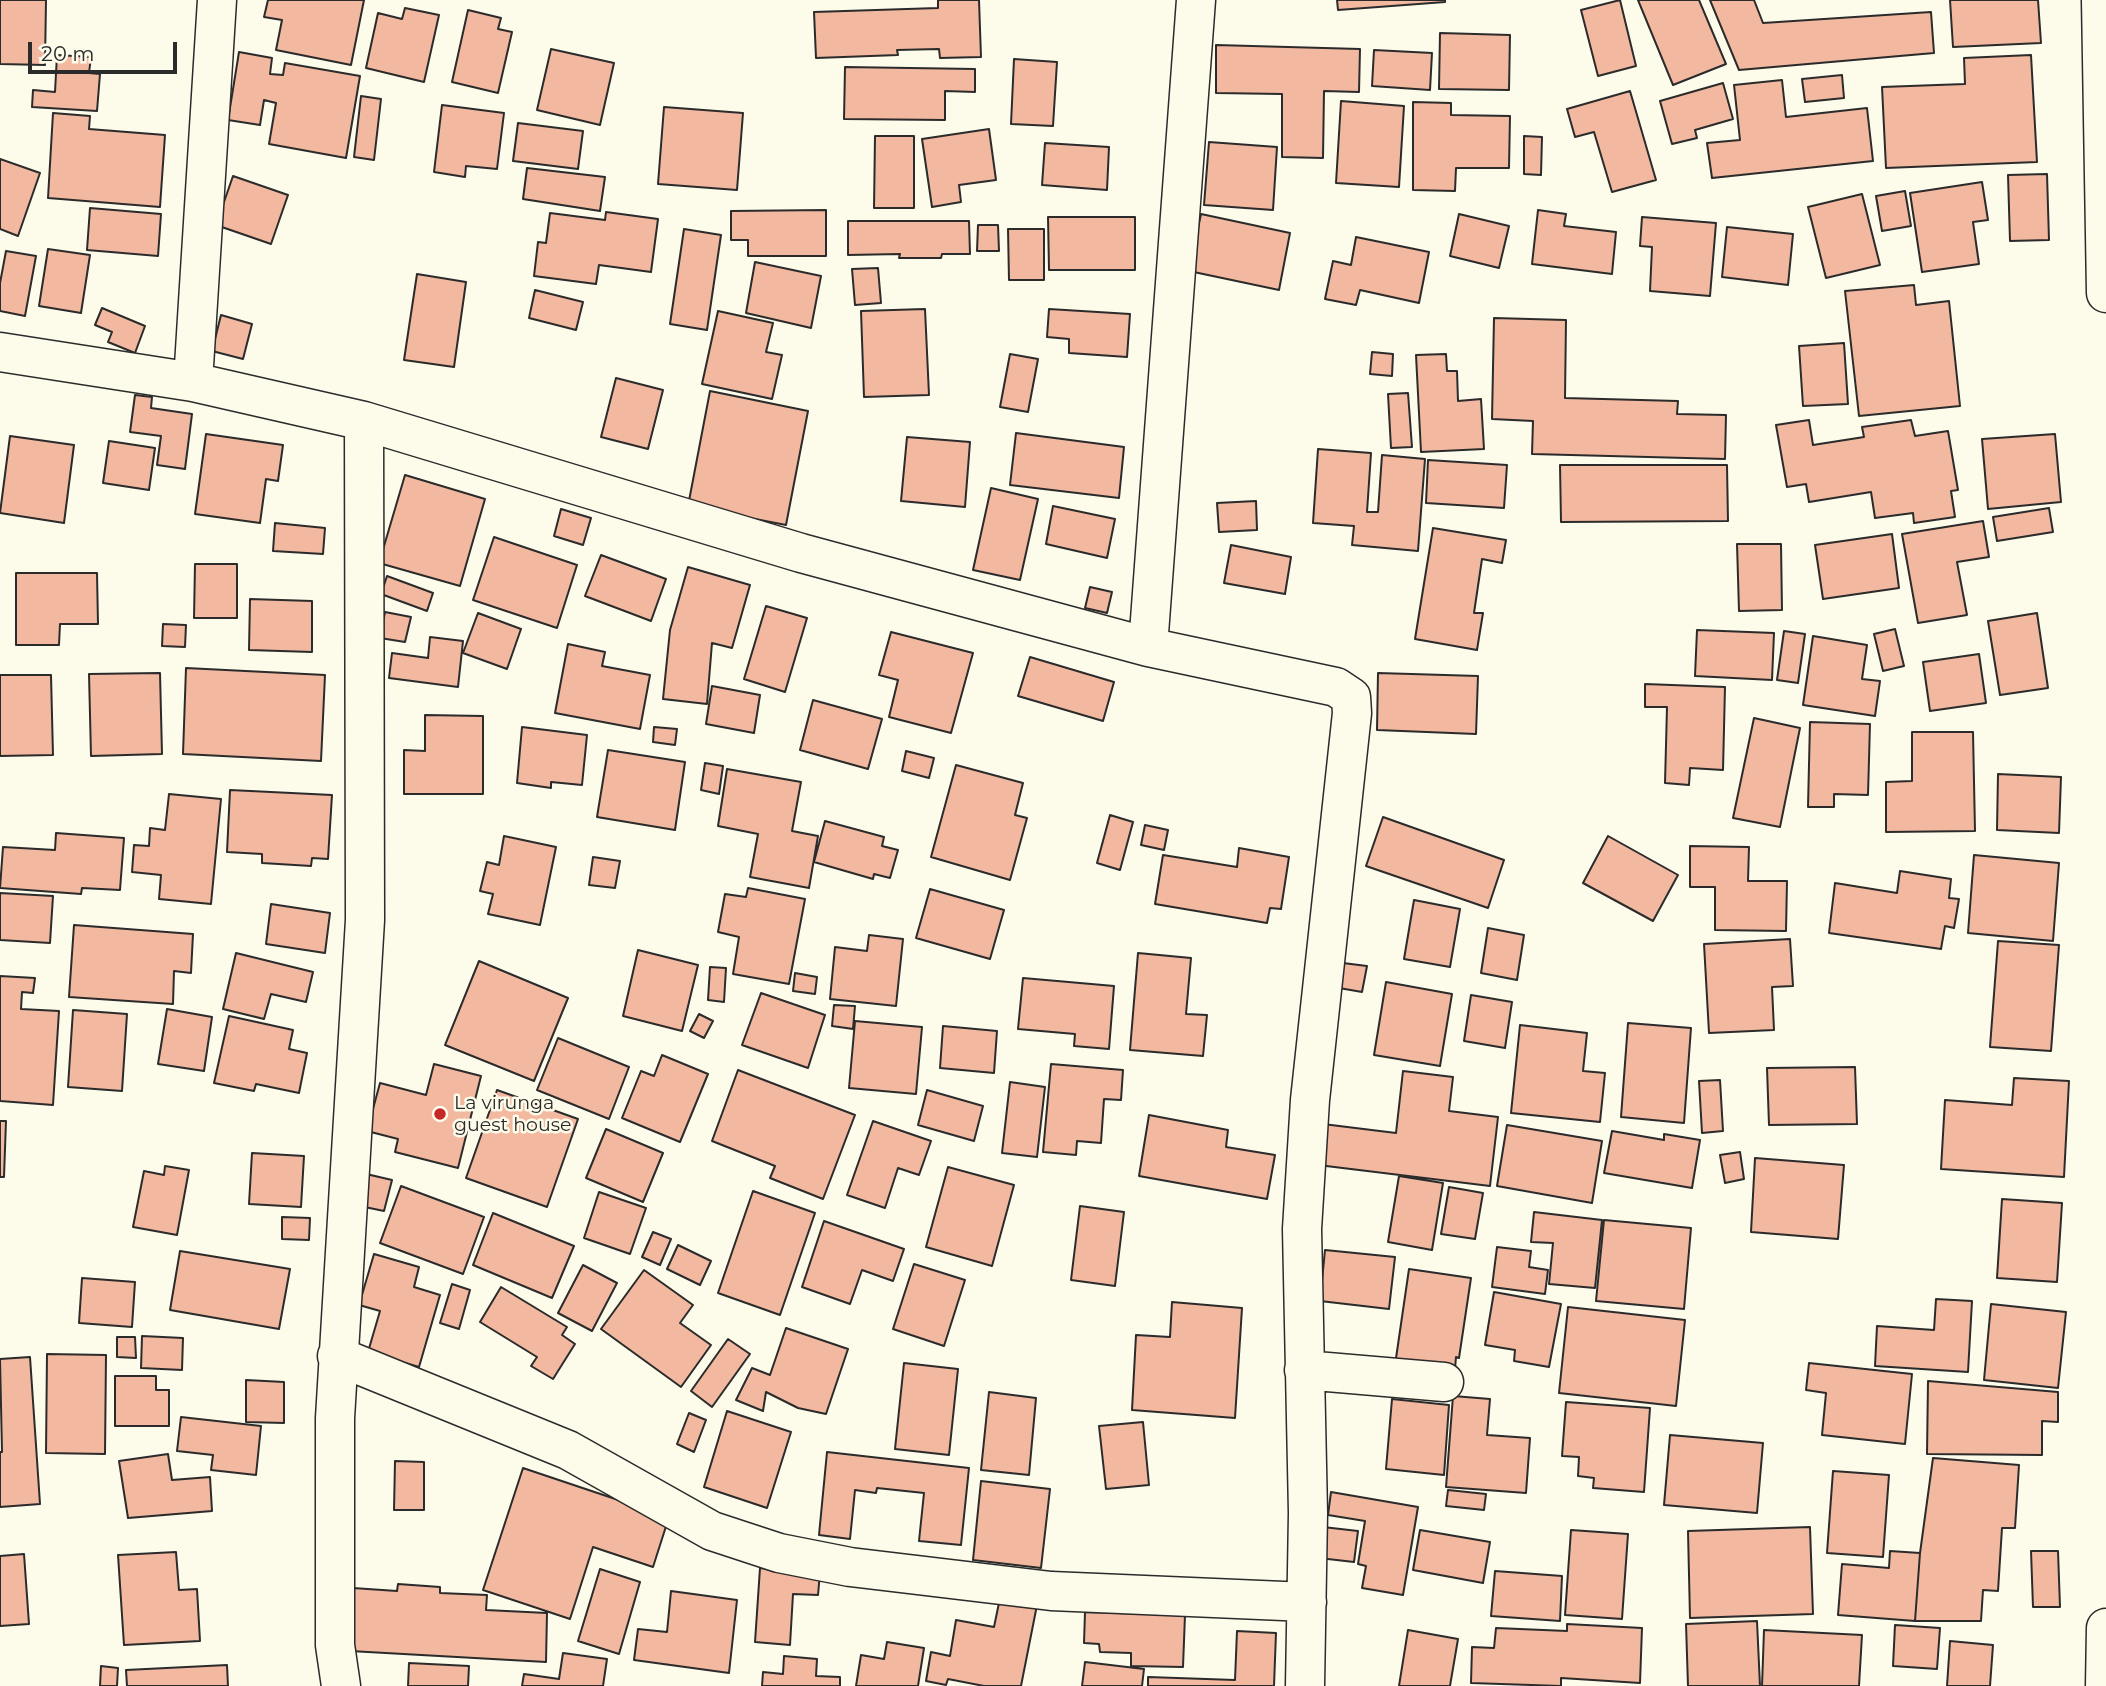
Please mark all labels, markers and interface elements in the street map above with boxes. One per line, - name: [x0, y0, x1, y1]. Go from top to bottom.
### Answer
- scale bar: [32, 28, 180, 72]
- text: 20 m: [41, 41, 95, 66]
- place label: La virunga guest house: [454, 1092, 571, 1136]
- marker: La virunga guest house: [432, 1106, 448, 1122]

